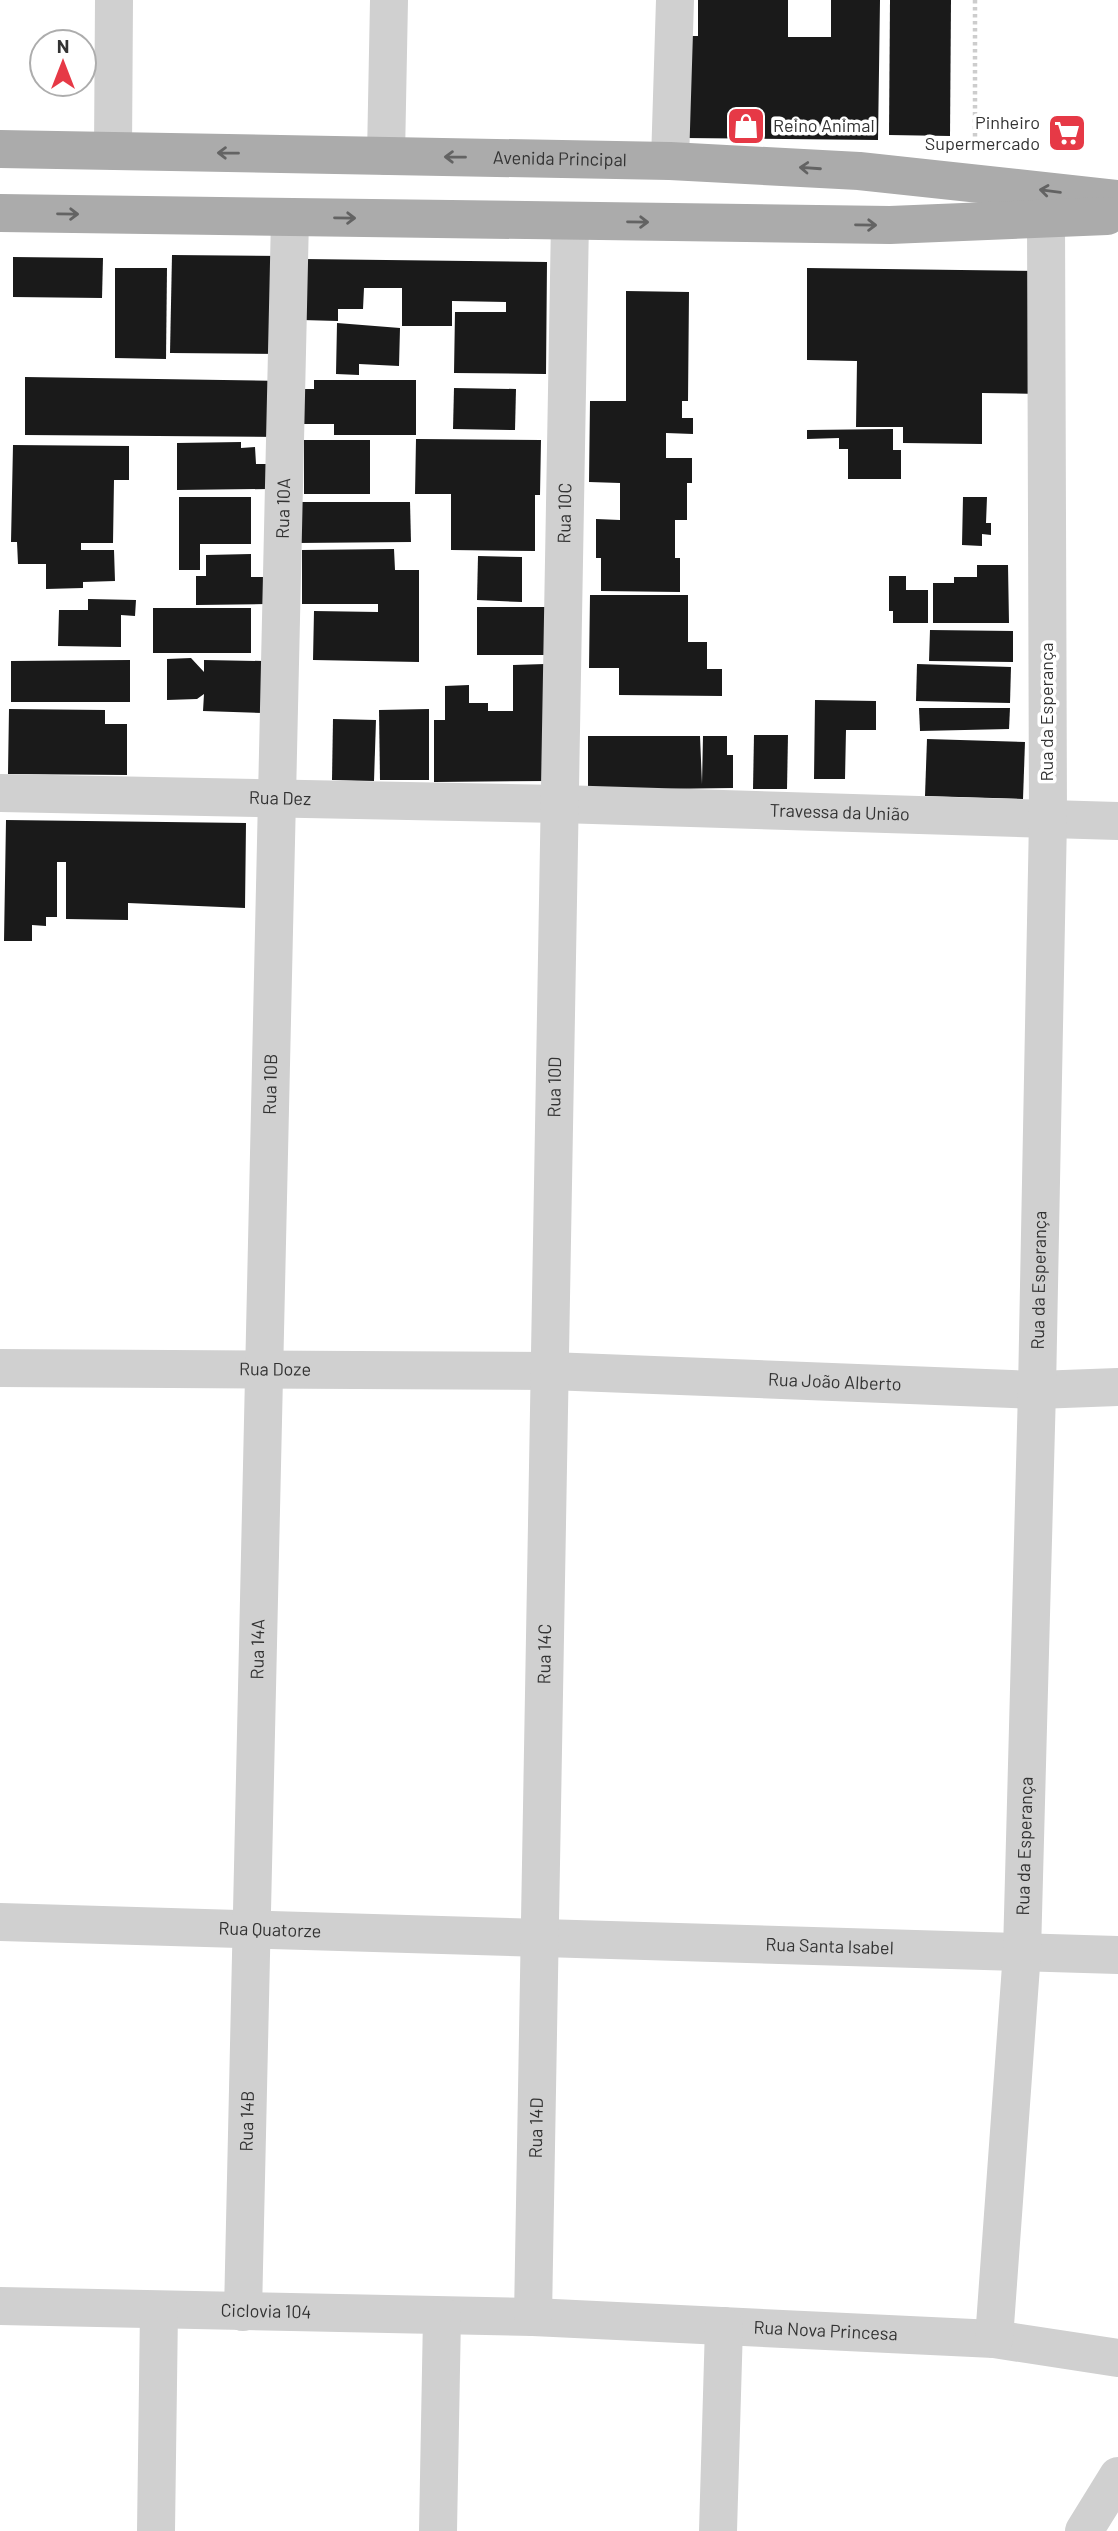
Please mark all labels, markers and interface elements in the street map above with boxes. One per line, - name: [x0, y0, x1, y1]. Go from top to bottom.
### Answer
- north arrow: [28, 28, 98, 98]
- text: N: [57, 34, 69, 57]
- shop icon: Reino Animal: [725, 105, 767, 147]
- place label: Pinheiro Supermercado: [925, 111, 1040, 154]
- supermarket icon: Pinheiro Supermercado: [1046, 112, 1088, 154]
- place label: Reino Animal: [773, 114, 875, 136]
- one-way arrow: [216, 146, 239, 160]
- street label: Avenida Principal: [493, 146, 627, 170]
- one-way arrow: [444, 150, 467, 164]
- one-way arrow: [799, 161, 822, 174]
- one-way arrow: [1039, 184, 1062, 197]
- one-way arrow: [56, 207, 79, 221]
- one-way arrow: [333, 211, 356, 225]
- one-way arrow: [626, 215, 649, 229]
- one-way arrow: [854, 218, 877, 232]
- street label: Rua 10A: [271, 478, 294, 539]
- street label: Rua 10C: [552, 483, 575, 544]
- street label: Rua da Esperança: [1035, 643, 1057, 781]
- street label: Rua Dez: [249, 786, 311, 809]
- street label: Travessa da União: [770, 798, 910, 825]
- street label: Rua 10B: [258, 1053, 281, 1115]
- street label: Rua 10D: [542, 1056, 565, 1118]
- street label: Rua da Esperança: [1026, 1211, 1050, 1350]
- street label: Rua Doze: [239, 1357, 311, 1380]
- street label: Rua João Alberto: [768, 1368, 902, 1395]
- street label: Rua 14A: [245, 1619, 269, 1680]
- street label: Rua 14C: [532, 1624, 555, 1685]
- street label: Rua da Esperança: [1011, 1776, 1037, 1916]
- street label: Rua Quatorze: [218, 1916, 322, 1941]
- street label: Rua Santa Isabel: [765, 1933, 894, 1958]
- street label: Rua 14B: [235, 2090, 258, 2152]
- street label: Rua 14D: [524, 2097, 547, 2159]
- street label: Ciclovia 104: [220, 2299, 312, 2322]
- street label: Rua Nova Princesa: [753, 2316, 898, 2344]

